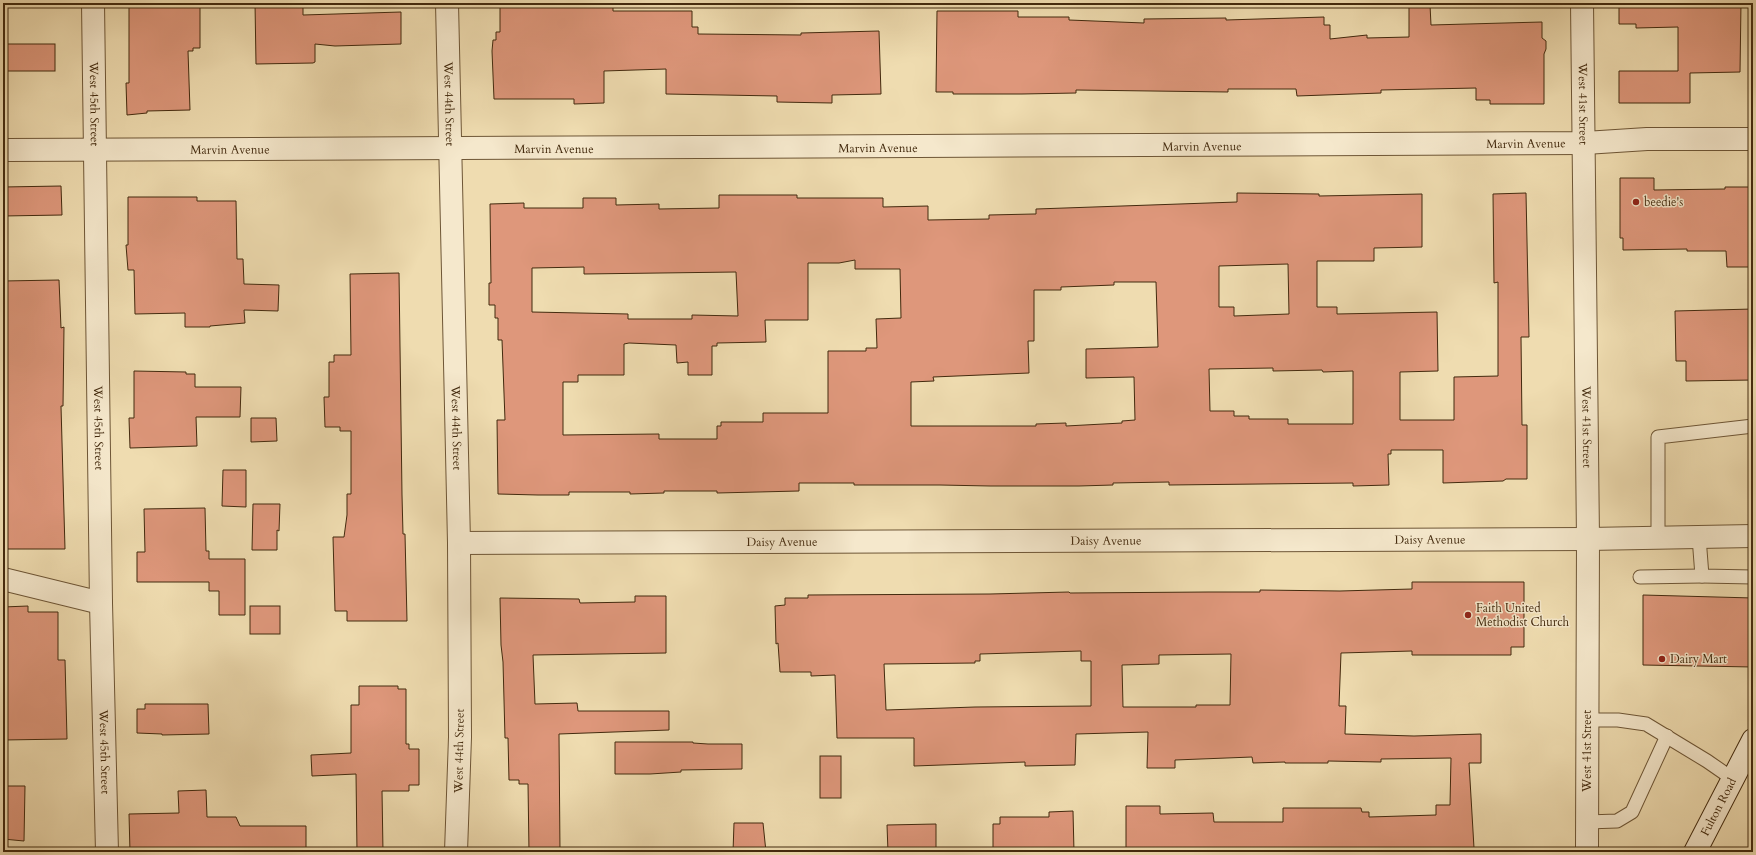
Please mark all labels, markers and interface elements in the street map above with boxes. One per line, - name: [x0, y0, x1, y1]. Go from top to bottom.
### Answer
- street label: West 45th Street: [86, 61, 103, 147]
- street label: West 44th Street: [440, 61, 458, 147]
- street label: West 41st Street: [1575, 62, 1592, 145]
- street label: Marvin Avenue: [1486, 135, 1566, 152]
- street label: Marvin Avenue: [1162, 138, 1242, 155]
- street label: Marvin Avenue: [838, 140, 918, 156]
- street label: Marvin Avenue: [514, 141, 594, 157]
- street label: Marvin Avenue: [190, 142, 270, 158]
- place label: beedie's: [1644, 194, 1683, 210]
- marker: beedie's: [1631, 197, 1641, 207]
- street label: West 44th Street: [447, 384, 465, 471]
- street label: West 45th Street: [90, 385, 107, 471]
- street label: West 41st Street: [1578, 385, 1595, 468]
- street label: Daisy Avenue: [1395, 531, 1465, 548]
- street label: Daisy Avenue: [1071, 533, 1141, 549]
- street label: Daisy Avenue: [747, 534, 817, 550]
- place label: Faith United Methodist Church: [1476, 600, 1570, 630]
- marker: Faith United Methodist Church: [1463, 610, 1473, 620]
- place label: Dairy Mart: [1670, 651, 1727, 667]
- marker: Dairy Mart: [1657, 654, 1667, 664]
- street label: West 45th Street: [96, 708, 114, 795]
- street label: West 44th Street: [450, 708, 468, 794]
- street label: West 41st Street: [1579, 710, 1595, 793]
- street label: Fulton Road: [1697, 774, 1740, 838]

